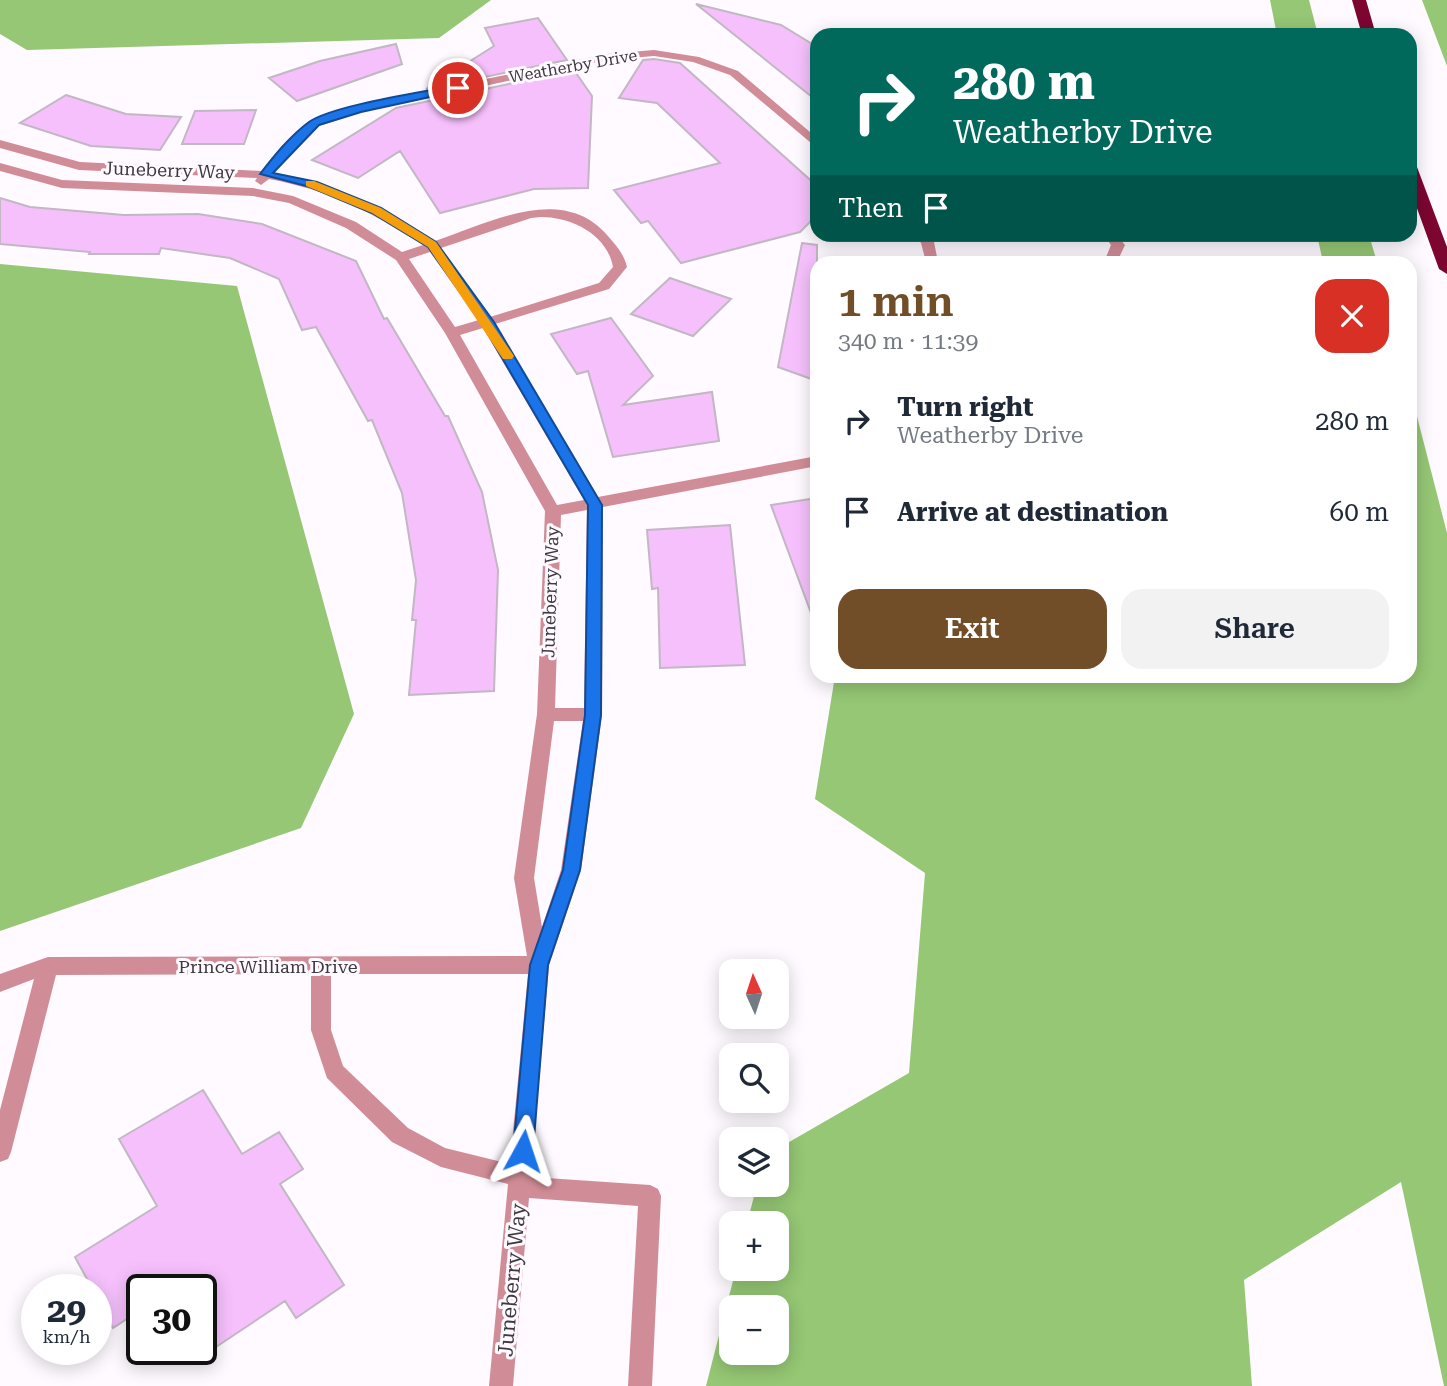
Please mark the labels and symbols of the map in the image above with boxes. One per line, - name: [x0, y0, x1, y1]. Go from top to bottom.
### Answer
- street label: Weatherby Drive: [507, 45, 639, 87]
- pin: [428, 58, 488, 118]
- street label: Juneberry Way: [103, 157, 236, 183]
- street label: Juneberry Way: [537, 525, 563, 658]
- street label: Prince William Drive: [178, 956, 358, 977]
- north arrow: [719, 959, 789, 1029]
- position arrow: [486, 1114, 560, 1188]
- street label: Juneberry Way: [493, 1202, 531, 1358]
- speed limit sign: 30: [126, 1274, 217, 1365]

